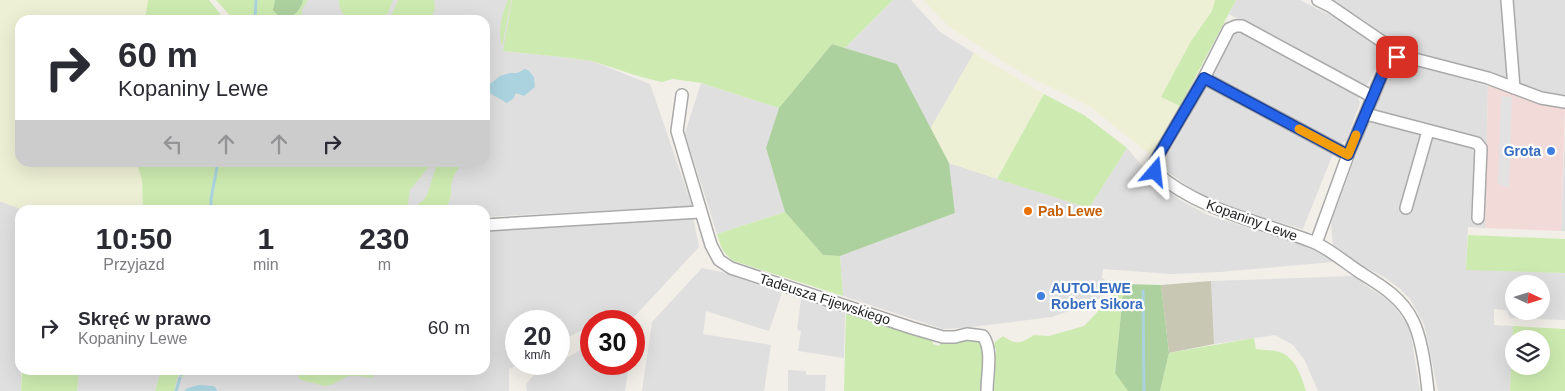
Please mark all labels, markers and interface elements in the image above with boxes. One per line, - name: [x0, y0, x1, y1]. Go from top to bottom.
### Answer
- icon: right: [35, 35, 100, 100]
- text: 60 m: [118, 35, 198, 74]
- pin: [1376, 36, 1418, 78]
- icon: arrive: [1383, 43, 1411, 71]
- text: Kopaniny Lewe: [118, 76, 268, 101]
- icon: left: [159, 130, 187, 158]
- icon: ahead: [212, 130, 240, 158]
- icon: ahead: [265, 130, 293, 158]
- icon: right: [318, 130, 346, 158]
- place label: Grota: [1504, 143, 1541, 159]
- position arrow: [1128, 145, 1180, 197]
- marker: Grota: [1545, 145, 1557, 157]
- street label: Kopaniny Lewe: [1204, 196, 1300, 244]
- place label: Pab Lewe: [1038, 203, 1103, 219]
- marker: Pab Lewe: [1022, 205, 1034, 217]
- text: 10:50: [96, 222, 172, 255]
- text: 1: [257, 222, 274, 255]
- text: 230: [359, 222, 409, 255]
- text: Przyjazd: [103, 256, 165, 273]
- text: min: [253, 256, 279, 273]
- text: m: [378, 256, 391, 273]
- street label: Tadeusza Fijewskiego: [757, 270, 893, 328]
- north arrow: [1505, 275, 1550, 320]
- map controls: [1505, 275, 1550, 375]
- place label: AUTOLEWE Robert Sikora: [1051, 280, 1143, 312]
- marker: AUTOLEWE Robert Sikora: [1035, 290, 1047, 302]
- text: Skręć w prawo: [78, 308, 211, 329]
- speed limit sign: 30: [580, 310, 645, 375]
- icon: right: [35, 314, 63, 342]
- text: 60 m: [428, 317, 470, 338]
- text: 20: [524, 322, 551, 350]
- text: Kopaniny Lewe: [78, 330, 187, 347]
- button: layers: [1505, 330, 1550, 375]
- text: km/h: [524, 348, 551, 362]

